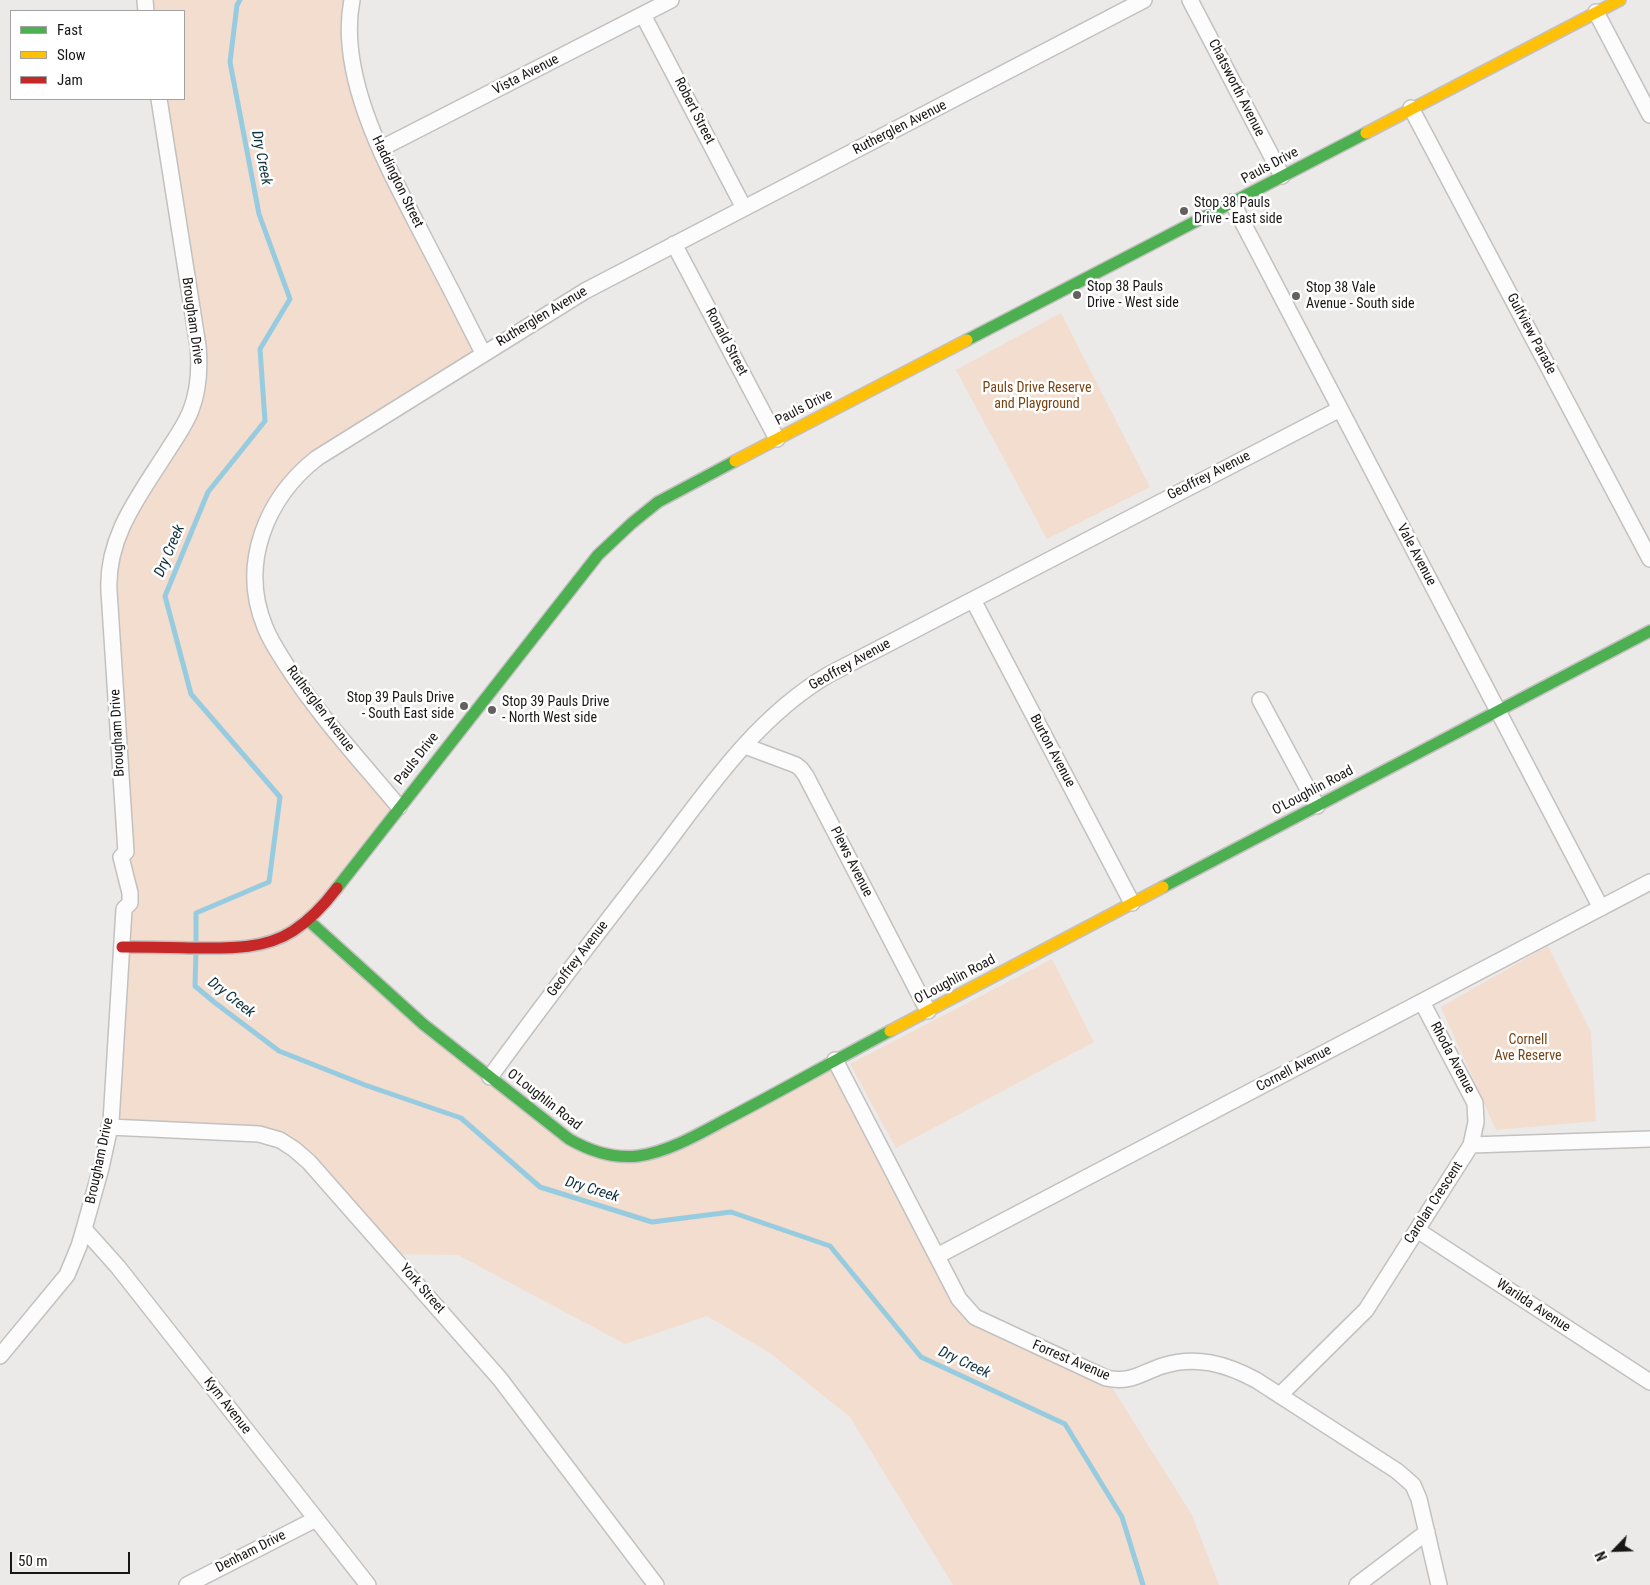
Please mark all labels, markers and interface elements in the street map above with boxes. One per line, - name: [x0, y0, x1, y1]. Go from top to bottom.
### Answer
- legend: [10, 10, 185, 100]
- text: Fast: [57, 21, 82, 39]
- street label: Chatsworth Avenue: [1204, 36, 1268, 140]
- text: Slow: [57, 46, 86, 64]
- street label: Vista Avenue: [490, 51, 562, 99]
- text: Jam: [57, 71, 83, 89]
- street label: Robert Street: [670, 75, 718, 147]
- street label: Rutherglen Avenue: [850, 97, 950, 159]
- water label: Dry Creek: [247, 129, 275, 187]
- street label: Haddington Street: [368, 133, 426, 231]
- street label: Pauls Drive: [1239, 144, 1301, 188]
- place label: Stop 38 Pauls Drive - East side: [1194, 195, 1282, 228]
- marker: Stop 38 Pauls Drive - East side: [1178, 205, 1190, 217]
- street label: Brougham Drive: [178, 276, 206, 366]
- place label: Stop 38 Pauls Drive - West side: [1087, 279, 1179, 312]
- place label: Stop 38 Vale Avenue - South side: [1306, 280, 1414, 312]
- street label: Rutherglen Avenue: [494, 283, 590, 351]
- marker: Stop 38 Pauls Drive - West side: [1071, 289, 1083, 301]
- marker: Stop 38 Vale Avenue - South side: [1290, 290, 1302, 302]
- street label: Gulfview Parade: [1503, 291, 1559, 377]
- street label: Ronald Street: [701, 305, 751, 379]
- park label: Pauls Drive Reserve and Playground: [983, 380, 1091, 412]
- street label: Pauls Drive: [773, 386, 835, 430]
- street label: Geoffrey Avenue: [1165, 448, 1253, 504]
- street label: Vale Avenue: [1393, 521, 1439, 589]
- water label: Dry Creek: [151, 522, 189, 580]
- street label: Geoffrey Avenue: [806, 636, 894, 694]
- street label: Rutherglen Avenue: [282, 663, 358, 755]
- street label: Brougham Drive: [107, 689, 129, 777]
- place label: Stop 39 Pauls Drive - South East side: [347, 690, 454, 722]
- place label: Stop 39 Pauls Drive - North West side: [502, 694, 609, 726]
- marker: Stop 39 Pauls Drive - South East side: [458, 700, 470, 712]
- marker: Stop 39 Pauls Drive - North West side: [486, 704, 498, 716]
- street label: Burton Avenue: [1026, 712, 1078, 790]
- street label: Pauls Drive: [391, 729, 443, 789]
- street label: O'Loughlin Road: [1270, 763, 1356, 819]
- street label: Plews Avenue: [826, 824, 876, 900]
- street label: Geoffrey Avenue: [544, 918, 612, 1000]
- street label: O'Loughlin Road: [912, 952, 998, 1008]
- water label: Dry Creek: [204, 974, 258, 1022]
- street label: Rhoda Avenue: [1426, 1019, 1478, 1097]
- park label: Cornell Ave Reserve: [1494, 1032, 1562, 1064]
- street label: Cornell Avenue: [1254, 1042, 1334, 1096]
- street label: O'Loughlin Road: [504, 1066, 584, 1134]
- street label: Brougham Drive: [83, 1116, 117, 1206]
- street label: Carolan Crescent: [1401, 1159, 1467, 1247]
- water label: Dry Creek: [563, 1173, 621, 1207]
- street label: York Street: [396, 1261, 448, 1317]
- street label: Warilda Avenue: [1493, 1276, 1573, 1336]
- street label: Forrest Avenue: [1030, 1337, 1112, 1385]
- water label: Dry Creek: [935, 1343, 993, 1383]
- street label: Kym Avenue: [200, 1374, 254, 1438]
- north arrow: [1590, 1525, 1640, 1575]
- street label: Denham Drive: [213, 1527, 289, 1577]
- scale bar: [12, 1542, 132, 1574]
- text: N: [1592, 1549, 1610, 1563]
- text: 50 m: [18, 1552, 48, 1570]

